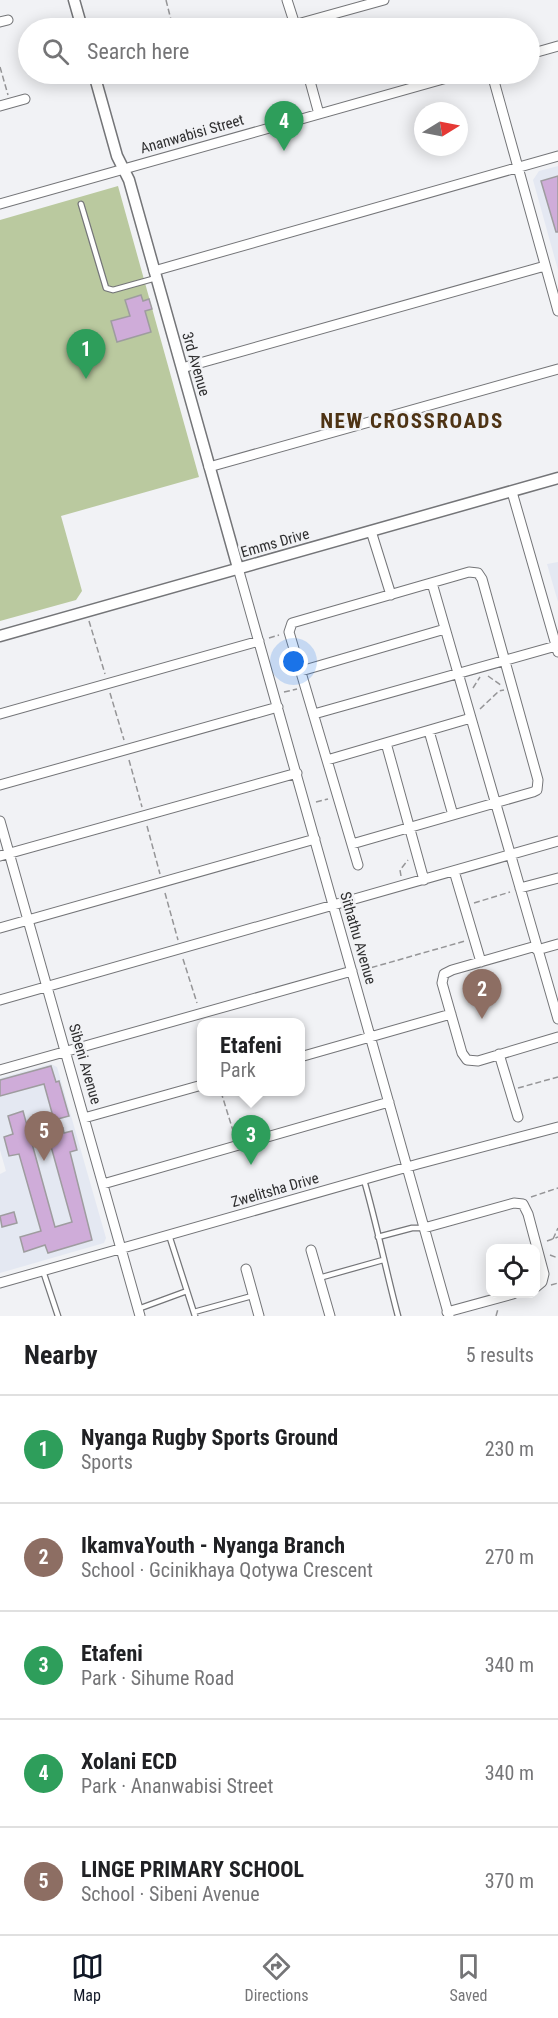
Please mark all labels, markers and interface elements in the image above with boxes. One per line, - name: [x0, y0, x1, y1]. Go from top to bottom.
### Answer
- search box: [18, 18, 540, 84]
- icon: search: [39, 35, 72, 68]
- text: Search here: [87, 39, 189, 64]
- pin: 4: [264, 102, 304, 151]
- north arrow: [414, 102, 468, 156]
- street label: Ananwabisi Street: [138, 111, 246, 157]
- pin: 1: [66, 330, 106, 379]
- street label: 3rd Avenue: [178, 330, 214, 398]
- district label: NEW CROSSROADS: [320, 409, 504, 433]
- street label: Emms Drive: [239, 525, 311, 561]
- your location: [279, 647, 308, 676]
- street label: Sithathu Avenue: [336, 890, 380, 986]
- pin: 2: [462, 970, 502, 1019]
- popup: [197, 1018, 305, 1096]
- street label: Sibeni Avenue: [65, 1022, 105, 1106]
- text: Etafeni: [220, 1033, 282, 1058]
- text: Park: [220, 1058, 256, 1082]
- pin: 5: [24, 1112, 63, 1161]
- pin: 3: [232, 1116, 270, 1165]
- street label: Zwelitsha Drive: [229, 1169, 321, 1211]
- map controls: [486, 1244, 540, 1298]
- button: locate: [486, 1244, 540, 1298]
- text: Nearby: [24, 1340, 98, 1370]
- text: 5 results: [466, 1343, 534, 1367]
- text: Nyanga Rugby Sports Ground: [81, 1425, 338, 1450]
- text: 1: [38, 1437, 49, 1461]
- text: 230 m: [485, 1437, 534, 1461]
- text: Sports: [81, 1450, 133, 1474]
- text: IkamvaYouth - Nyanga Branch: [81, 1533, 345, 1558]
- text: 2: [38, 1545, 49, 1569]
- text: 270 m: [485, 1545, 534, 1569]
- text: School · Gcinikhaya Qotywa Crescent: [81, 1558, 373, 1582]
- text: Etafeni: [81, 1641, 143, 1666]
- text: 3: [38, 1653, 49, 1677]
- text: 340 m: [485, 1653, 534, 1677]
- text: Park · Sihume Road: [81, 1666, 234, 1690]
- text: Xolani ECD: [81, 1749, 177, 1774]
- text: 4: [38, 1761, 49, 1785]
- text: 340 m: [485, 1761, 534, 1785]
- text: Park · Ananwabisi Street: [81, 1774, 273, 1798]
- text: LINGE PRIMARY SCHOOL: [81, 1857, 304, 1882]
- text: 5: [38, 1869, 49, 1893]
- text: 370 m: [485, 1869, 534, 1893]
- text: School · Sibeni Avenue: [81, 1882, 260, 1906]
- tab: Map: [71, 1950, 104, 2005]
- tab: Directions: [245, 1950, 308, 2005]
- tab: Saved: [449, 1950, 487, 2005]

